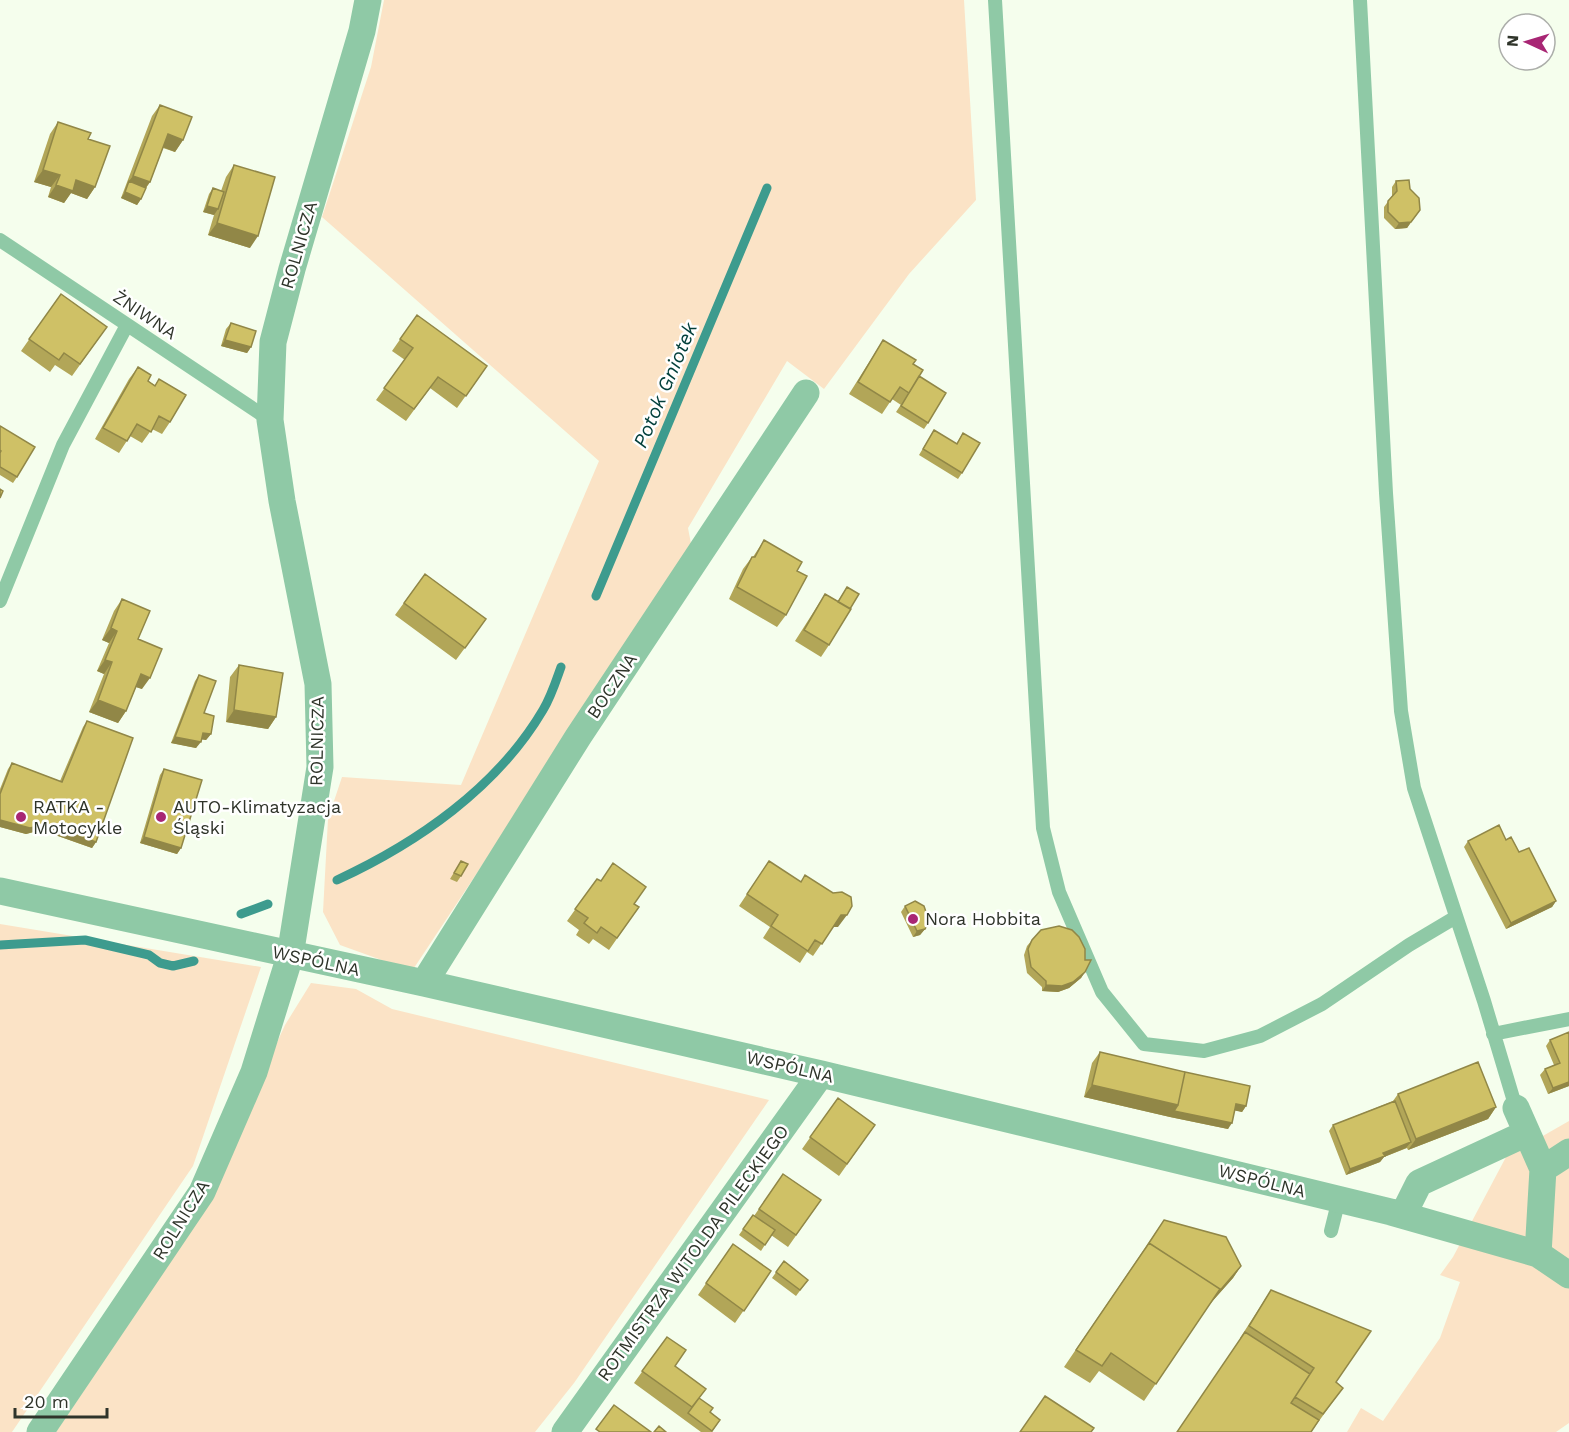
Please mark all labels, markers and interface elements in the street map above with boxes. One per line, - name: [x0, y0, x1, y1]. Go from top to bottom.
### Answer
- north arrow: [1497, 12, 1557, 72]
- text: N: [1503, 34, 1522, 48]
- street label: ROLNICZA: [276, 199, 321, 291]
- street label: ŻNIWNA: [109, 286, 181, 344]
- water label: Potok Gniotek: [628, 318, 703, 451]
- street label: BOCZNA: [582, 649, 641, 722]
- street label: ROLNICZA: [305, 696, 328, 786]
- place label: RATKA - Motocykle: [33, 796, 122, 838]
- place label: AUTO-Klimatyzacja Śląski: [173, 796, 341, 838]
- marker: RATKA - Motocykle: [14, 810, 28, 824]
- marker: AUTO-Klimatyzacja Śląski: [154, 810, 168, 824]
- place label: Nora Hobbita: [925, 908, 1041, 929]
- marker: Nora Hobbita: [906, 912, 920, 926]
- street label: WSPÓLNA: [270, 941, 362, 980]
- street label: WSPÓLNA: [744, 1046, 836, 1087]
- street label: ROTMISTRZA WITOLDA PILECKIEGO: [593, 1121, 793, 1385]
- street label: WSPÓLNA: [1216, 1160, 1308, 1201]
- street label: ROLNICZA: [148, 1176, 213, 1264]
- scale bar: [15, 1381, 106, 1419]
- text: 20 m: [24, 1391, 69, 1412]

